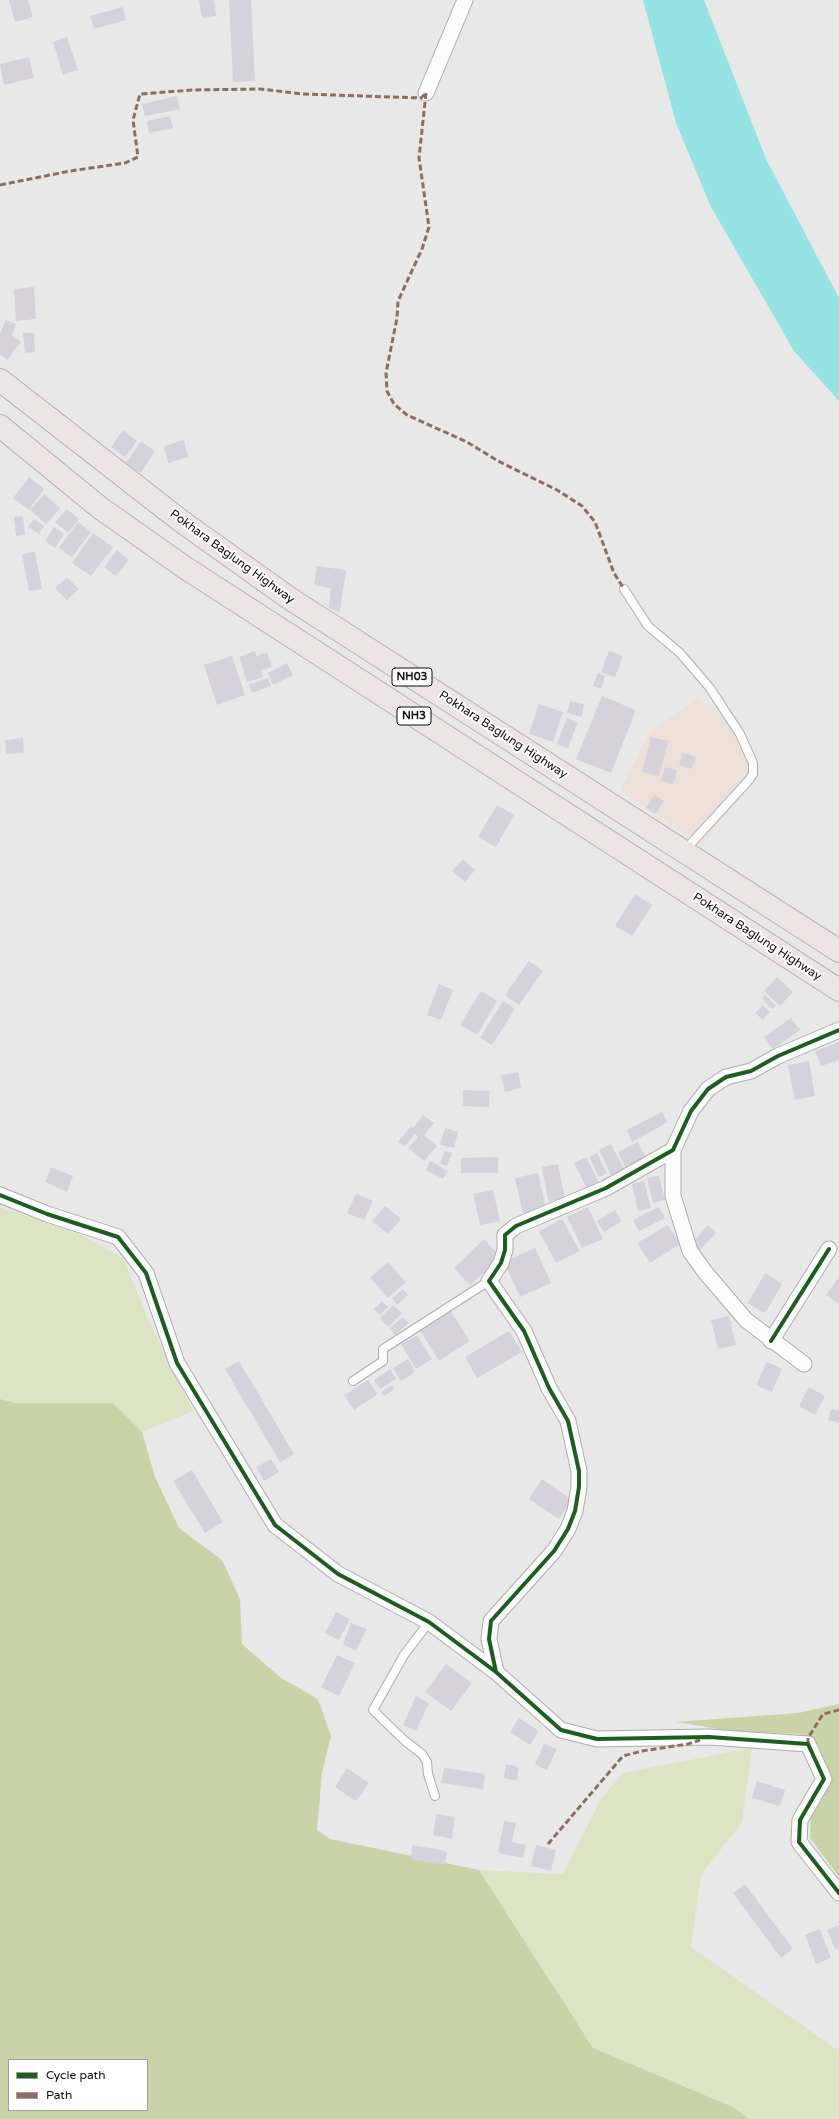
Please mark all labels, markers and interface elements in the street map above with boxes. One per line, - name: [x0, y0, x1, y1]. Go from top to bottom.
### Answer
- street label: Pokhara Baglung Highway: [167, 507, 297, 607]
- road number: NH03: [392, 668, 432, 686]
- street label: Pokhara Baglung Highway: [436, 688, 570, 782]
- road number: NH3: [397, 707, 431, 725]
- street label: Pokhara Baglung Highway: [690, 890, 824, 984]
- legend: [8, 2059, 148, 2111]
- text: Cycle path: [46, 2068, 105, 2082]
- text: Path: [46, 2088, 72, 2102]

